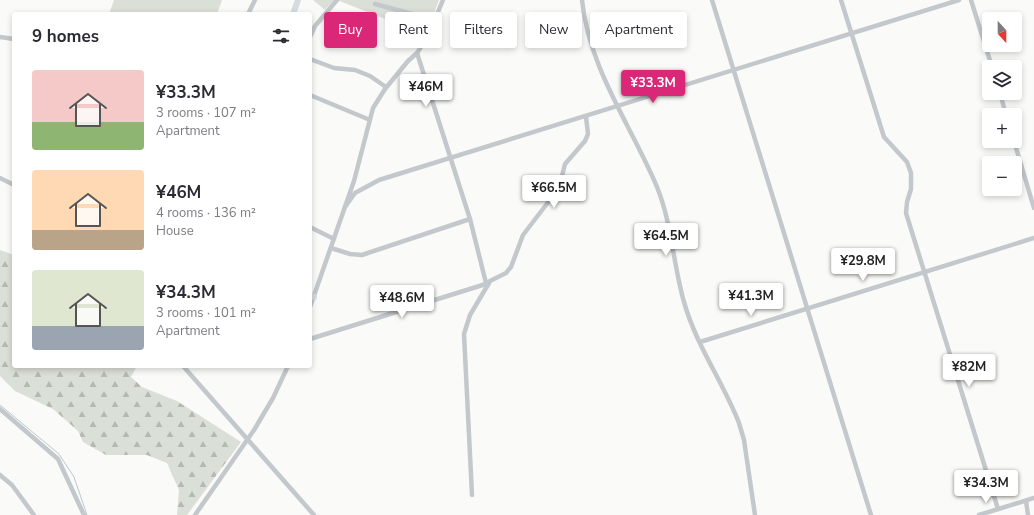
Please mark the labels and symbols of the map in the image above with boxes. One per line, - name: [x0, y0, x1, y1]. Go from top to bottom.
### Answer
- north arrow: [982, 12, 1022, 52]
- pin: ¥33.3M: [620, 70, 686, 104]
- pin: ¥46M: [402, 74, 450, 108]
- pin: ¥66.5M: [521, 175, 587, 209]
- pin: ¥64.5M: [633, 223, 699, 257]
- pin: ¥29.8M: [830, 248, 896, 282]
- pin: ¥41.3M: [718, 283, 784, 317]
- pin: ¥48.6M: [369, 285, 435, 319]
- pin: ¥82M: [945, 354, 993, 388]
- pin: ¥34.3M: [953, 470, 1019, 504]

